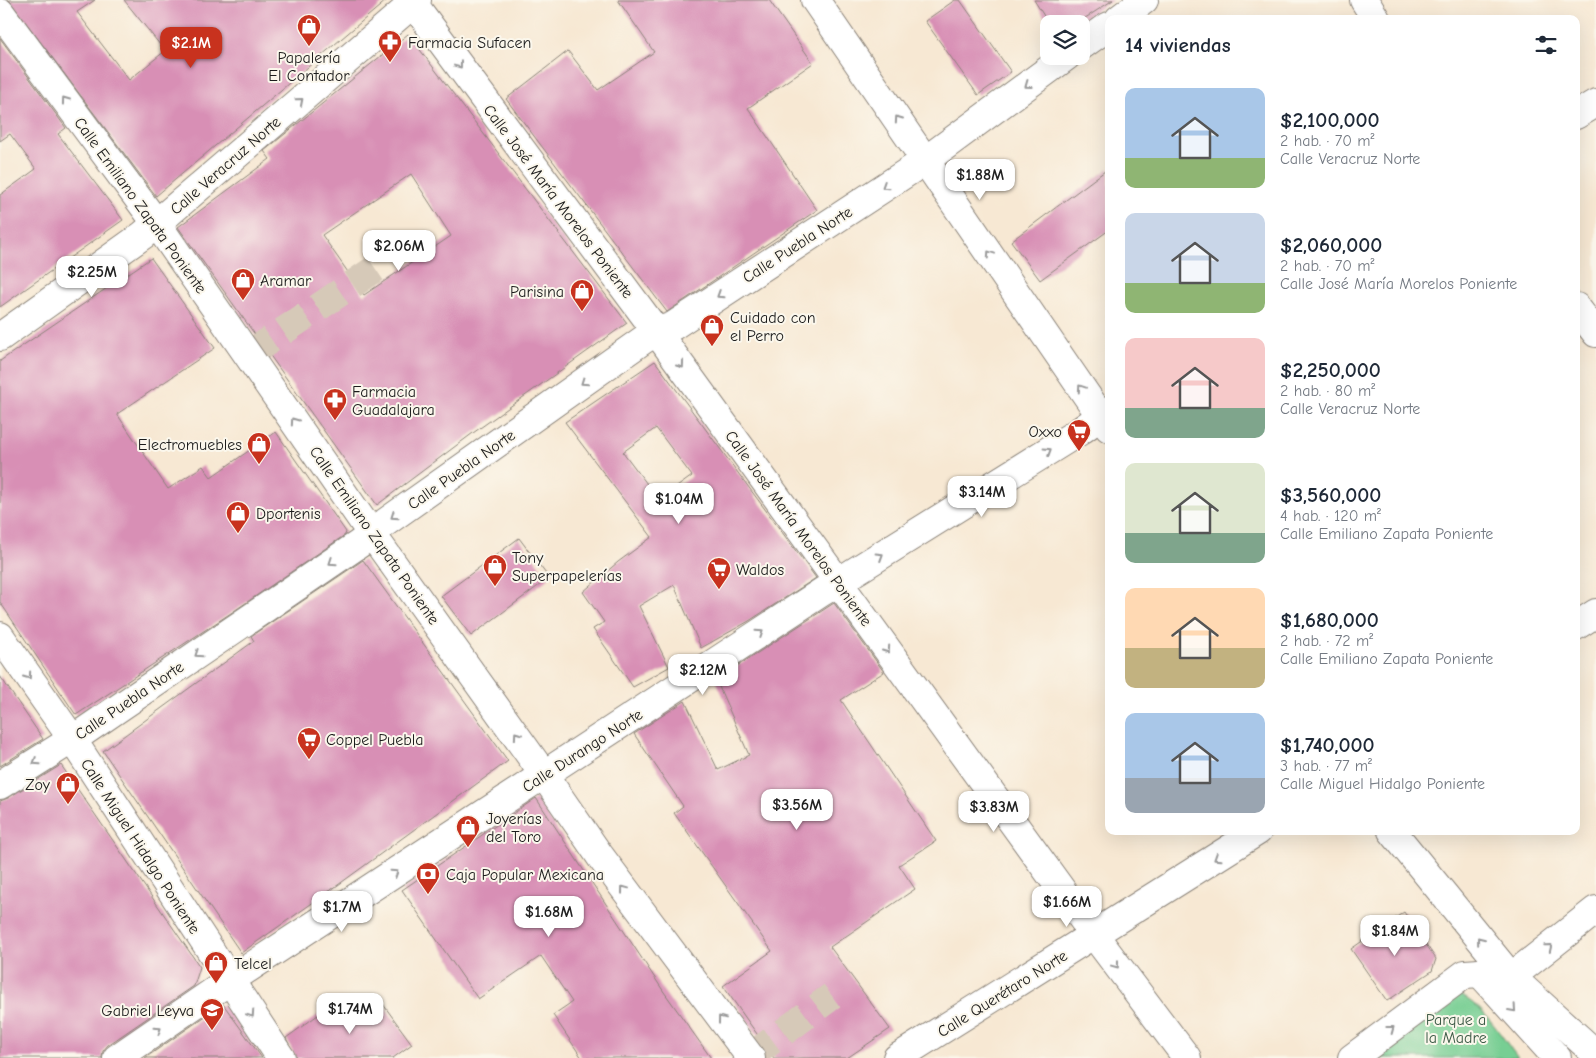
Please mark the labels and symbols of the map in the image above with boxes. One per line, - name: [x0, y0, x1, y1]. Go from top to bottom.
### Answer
- shop icon: Papalería El Contador: [296, 13, 322, 47]
- pin: $2.1M: [156, 27, 226, 69]
- pharmacy icon: Farmacia Sufacen: [377, 29, 403, 63]
- place label: Farmacia Sufacen: [408, 34, 531, 52]
- place label: Papalería El Contador: [268, 49, 350, 85]
- one-way arrow: [453, 59, 462, 69]
- one-way arrow: [1024, 79, 1034, 88]
- one-way arrow: [62, 96, 71, 106]
- one-way arrow: [294, 98, 303, 107]
- street label: Calle José María Morelos Poniente: [480, 101, 637, 302]
- street label: Calle Veracruz Norte: [167, 113, 285, 219]
- street label: Calle Emiliano Zapata Poniente: [70, 114, 210, 297]
- one-way arrow: [895, 115, 904, 125]
- pin: $1.88M: [939, 158, 1021, 201]
- one-way arrow: [882, 180, 891, 190]
- street label: Calle Puebla Norte: [739, 203, 856, 287]
- pin: $2.06M: [358, 230, 440, 272]
- one-way arrow: [987, 250, 996, 259]
- pin: $2.25M: [51, 256, 133, 298]
- shop icon: Aramar: [230, 267, 256, 301]
- place label: Aramar: [260, 272, 312, 290]
- shop icon: Parisina: [569, 278, 595, 312]
- place label: Parisina: [510, 283, 564, 301]
- one-way arrow: [717, 289, 726, 298]
- place label: Cuidado con el Perro: [730, 309, 816, 345]
- shop icon: Cuidado con el Perro: [699, 313, 725, 347]
- one-way arrow: [675, 359, 683, 368]
- one-way arrow: [580, 376, 590, 385]
- place label: Farmacia Guadalajara: [352, 383, 435, 419]
- one-way arrow: [1078, 384, 1087, 394]
- pharmacy icon: Farmacia Guadalajara: [322, 387, 348, 421]
- one-way arrow: [291, 417, 300, 427]
- supermarket icon: Oxxo: [1066, 418, 1092, 452]
- place label: Oxxo: [1028, 423, 1062, 441]
- street label: Calle Puebla Norte: [404, 426, 519, 514]
- street label: Calle José María Morelos Poniente: [721, 427, 875, 630]
- shop icon: Electromuebles: [246, 431, 272, 465]
- place label: Electromuebles: [138, 436, 242, 454]
- street label: Calle Emiliano Zapata Poniente: [306, 443, 443, 628]
- one-way arrow: [1042, 448, 1051, 458]
- pin: $3.14M: [941, 476, 1023, 518]
- pin: $1.04M: [638, 482, 720, 525]
- shop icon: Dportenis: [225, 500, 251, 534]
- place label: Dportenis: [256, 505, 321, 523]
- one-way arrow: [390, 510, 400, 519]
- place label: Tony Superpapelerías: [512, 549, 622, 585]
- shop icon: Tony Superpapelerías: [482, 553, 508, 587]
- one-way arrow: [875, 553, 884, 562]
- one-way arrow: [328, 556, 338, 565]
- supermarket icon: Waldos: [706, 556, 732, 590]
- place label: Waldos: [736, 561, 784, 579]
- one-way arrow: [754, 630, 763, 639]
- one-way arrow: [881, 644, 890, 653]
- one-way arrow: [194, 648, 204, 657]
- pin: $2.12M: [662, 654, 744, 696]
- street label: Calle Puebla Norte: [72, 658, 187, 744]
- one-way arrow: [22, 670, 31, 680]
- street label: Calle Durango Norte: [519, 705, 646, 796]
- supermarket icon: Coppel Puebla: [296, 726, 322, 760]
- place label: Coppel Puebla: [326, 731, 424, 749]
- one-way arrow: [514, 731, 523, 741]
- one-way arrow: [32, 755, 41, 765]
- street label: Calle Miguel Hidalgo Poniente: [77, 756, 204, 937]
- shop icon: Zoy: [55, 771, 81, 805]
- place label: Zoy: [25, 776, 51, 794]
- pin: $3.56M: [756, 788, 838, 831]
- pin: $3.83M: [953, 790, 1035, 833]
- place label: Joyerías del Toro: [486, 810, 542, 846]
- shop icon: Joyerías del Toro: [455, 814, 481, 848]
- one-way arrow: [1213, 851, 1222, 861]
- bank icon: Caja Popular Mexicana: [415, 861, 441, 895]
- place label: Caja Popular Mexicana: [446, 866, 604, 884]
- one-way arrow: [389, 870, 399, 879]
- one-way arrow: [621, 885, 630, 895]
- pin: $1.66M: [1026, 886, 1108, 928]
- pin: $1.7M: [307, 890, 377, 933]
- pin: $1.68M: [508, 896, 590, 938]
- pin: $1.84M: [1354, 914, 1436, 957]
- one-way arrow: [1477, 936, 1486, 945]
- one-way arrow: [1543, 944, 1552, 952]
- street label: Calle Querétaro Norte: [934, 947, 1071, 1041]
- shop icon: Telcel: [203, 950, 229, 984]
- place label: Telcel: [234, 955, 272, 973]
- one-way arrow: [1111, 959, 1119, 968]
- pin: $1.74M: [309, 992, 391, 1035]
- school or university icon: Gabriel Leyva: [199, 997, 225, 1031]
- place label: Gabriel Leyva: [101, 1002, 194, 1020]
- one-way arrow: [1507, 1003, 1516, 1012]
- one-way arrow: [245, 1008, 254, 1018]
- park label: Parque a la Madre: [1425, 1011, 1487, 1047]
- one-way arrow: [719, 1016, 727, 1025]
- one-way arrow: [1385, 1026, 1395, 1035]
- one-way arrow: [152, 1027, 161, 1036]

